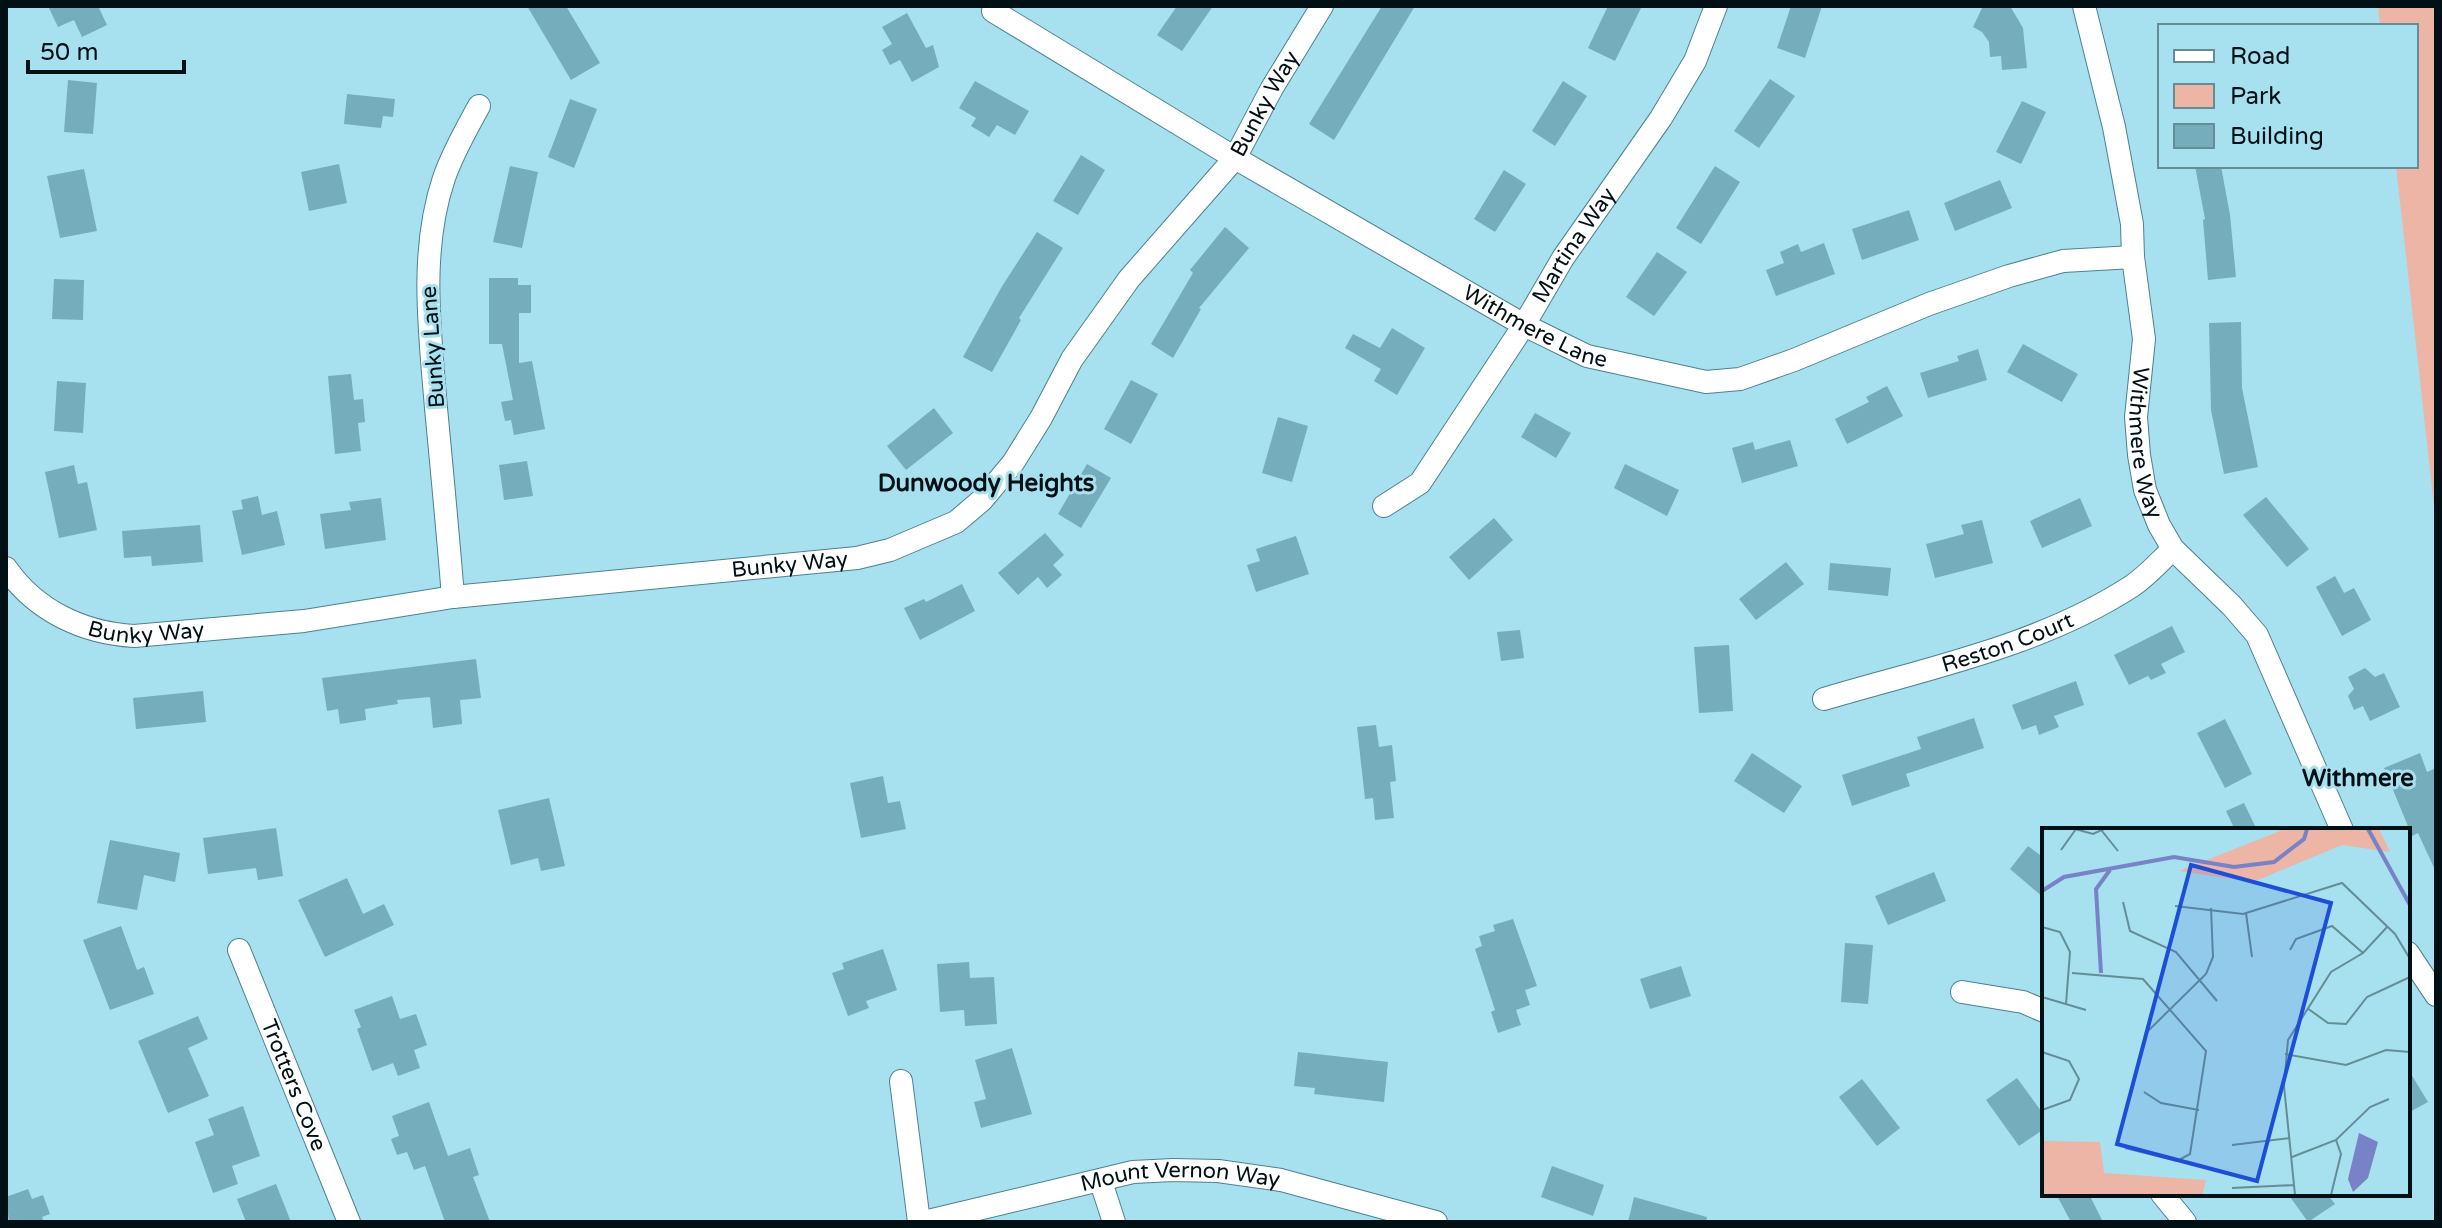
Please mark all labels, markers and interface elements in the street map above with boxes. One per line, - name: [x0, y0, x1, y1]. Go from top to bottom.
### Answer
- scale bar: [28, 24, 184, 74]
- legend: [2158, 24, 2418, 168]
- text: 50 m: [40, 38, 98, 67]
- text: Road: [2230, 42, 2290, 71]
- street label: Bunky Way: [1225, 46, 1305, 161]
- text: Park: [2230, 82, 2281, 111]
- text: Building: [2230, 122, 2324, 151]
- street label: Martina Way: [1527, 182, 1621, 308]
- street label: Withmere Lane: [1458, 279, 1610, 373]
- street label: Bunky Lane: [416, 285, 450, 409]
- street label: Withmere Way: [2123, 366, 2168, 523]
- district label: Dunwoody Heights: [878, 469, 1094, 498]
- street label: Bunky Way: [730, 546, 849, 583]
- street label: Reston Court: [1939, 607, 2078, 678]
- street label: Bunky Way: [85, 615, 205, 649]
- district label: Withmere: [2302, 764, 2414, 793]
- inset map: [2042, 828, 2410, 1196]
- street label: Trotters Cove: [256, 1016, 332, 1155]
- street label: Mount Vernon Way: [1078, 1157, 1282, 1197]

